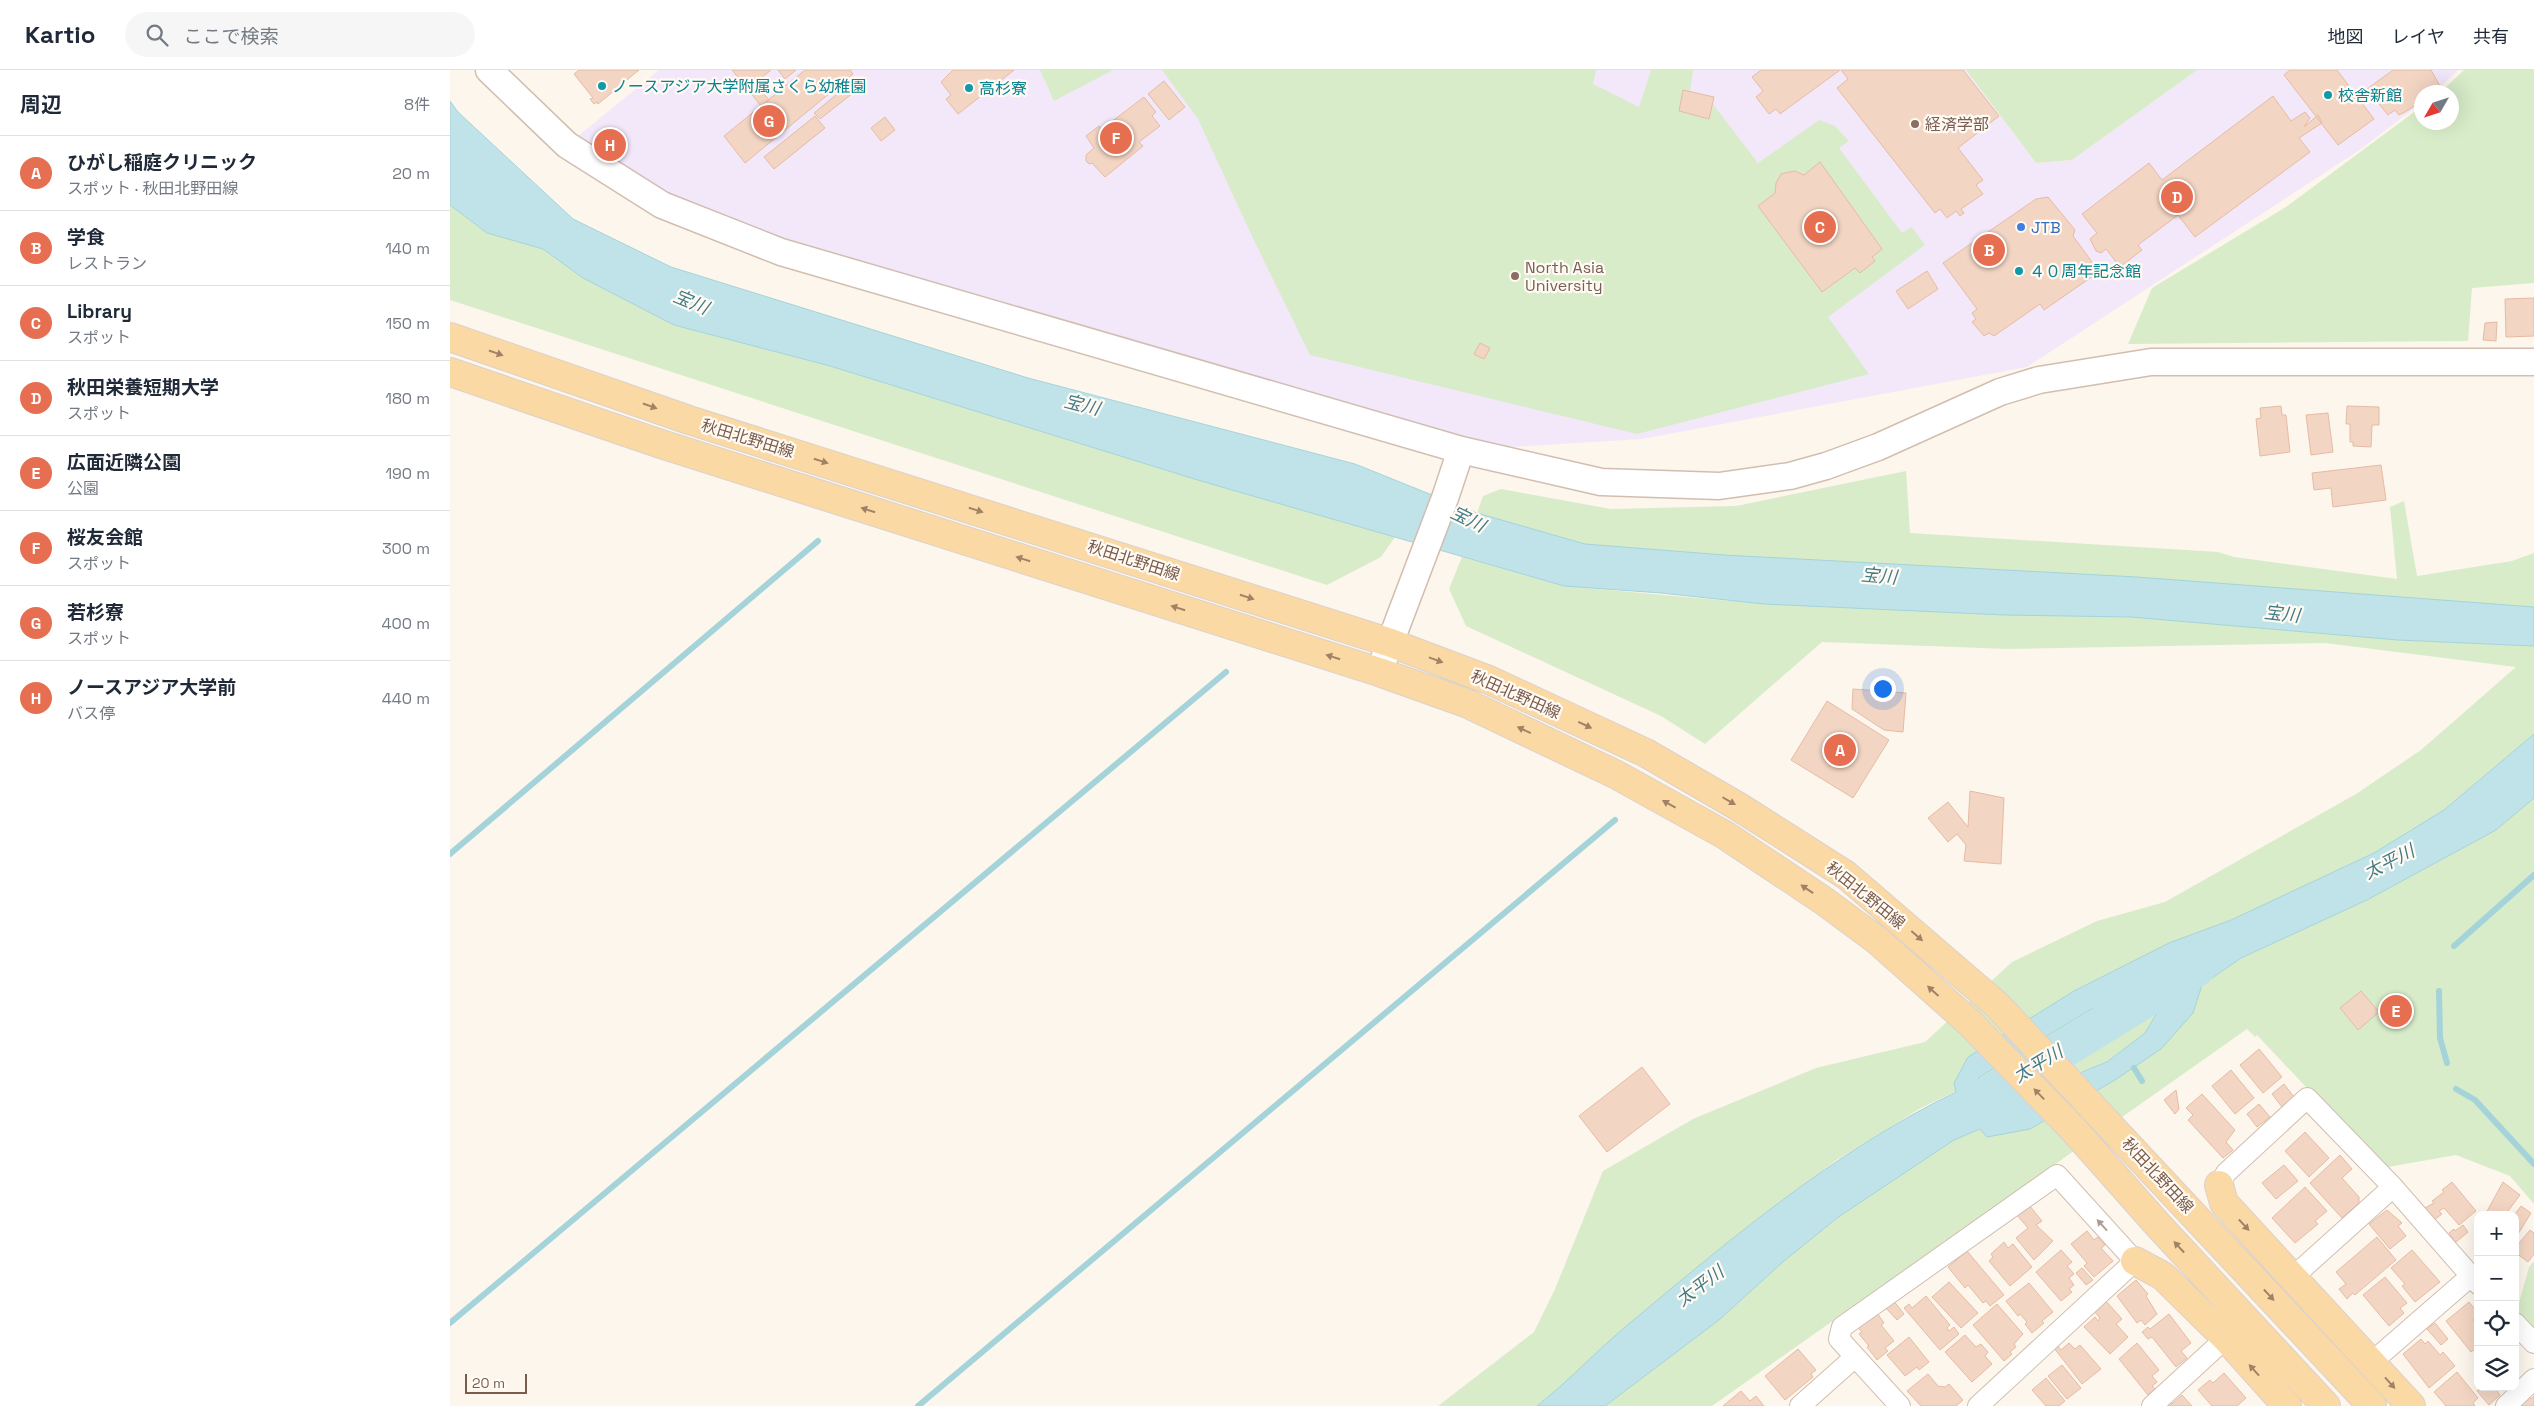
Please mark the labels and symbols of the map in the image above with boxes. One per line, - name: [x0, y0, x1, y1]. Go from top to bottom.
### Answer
- place label: ノースアジア大学附属さくら幼稚園: [612, 76, 867, 97]
- place label: 高杉寮: [979, 78, 1027, 99]
- marker: ノースアジア大学附属さくら幼稚園: [596, 80, 608, 92]
- marker: 高杉寮: [963, 82, 975, 94]
- place label: 校舎新館: [2338, 85, 2402, 106]
- north arrow: [2414, 85, 2459, 130]
- marker: 校舎新館: [2322, 89, 2334, 101]
- pin: G: [753, 102, 785, 140]
- place label: 経済学部: [1925, 114, 1989, 135]
- marker: 経済学部: [1909, 118, 1921, 130]
- pin: F: [1100, 119, 1132, 157]
- pin: H: [594, 126, 626, 164]
- pin: D: [2161, 178, 2193, 216]
- pin: C: [1804, 208, 1836, 246]
- place label: JTB: [2031, 217, 2061, 238]
- marker: JTB: [2015, 221, 2027, 233]
- pin: B: [1973, 231, 2005, 269]
- place label: North Asia University: [1525, 257, 1604, 296]
- place label: ４０周年記念館: [2029, 261, 2141, 282]
- marker: ４０周年記念館: [2013, 265, 2025, 277]
- marker: North Asia University: [1509, 270, 1521, 282]
- water label: 宝川: [670, 284, 714, 320]
- one-way arrow: [489, 349, 504, 357]
- water label: 宝川: [1062, 389, 1104, 421]
- one-way arrow: [642, 403, 657, 410]
- street label: 秋田北野田線: [699, 414, 797, 463]
- one-way arrow: [814, 458, 829, 466]
- water label: 宝川: [1447, 500, 1491, 538]
- one-way arrow: [861, 505, 876, 513]
- one-way arrow: [969, 506, 984, 514]
- street label: 秋田北野田線: [1085, 536, 1183, 585]
- one-way arrow: [1016, 555, 1031, 562]
- water label: 宝川: [1860, 562, 1900, 589]
- one-way arrow: [1239, 593, 1254, 601]
- water label: 宝川: [2263, 600, 2303, 627]
- one-way arrow: [1170, 604, 1185, 612]
- one-way arrow: [1325, 653, 1340, 661]
- one-way arrow: [1429, 657, 1444, 664]
- street label: 秋田北野田線: [1468, 665, 1564, 724]
- your location: [1870, 676, 1896, 702]
- one-way arrow: [1578, 721, 1592, 729]
- one-way arrow: [1517, 726, 1531, 734]
- pin: A: [1824, 731, 1856, 769]
- one-way arrow: [1721, 797, 1736, 805]
- one-way arrow: [1662, 799, 1676, 808]
- water label: 太平川: [2359, 838, 2420, 884]
- street label: 秋田北野田線: [1822, 857, 1910, 934]
- one-way arrow: [1800, 884, 1814, 894]
- one-way arrow: [1911, 930, 1923, 942]
- one-way arrow: [1928, 985, 1940, 997]
- pin: E: [2380, 992, 2412, 1030]
- water label: 太平川: [2009, 1039, 2069, 1087]
- one-way arrow: [2033, 1089, 2045, 1101]
- street label: 秋田北野田線: [2117, 1133, 2198, 1218]
- one-way arrow: [2097, 1218, 2108, 1231]
- one-way arrow: [2238, 1219, 2250, 1231]
- one-way arrow: [2173, 1242, 2185, 1254]
- water label: 太平川: [1671, 1259, 1730, 1311]
- one-way arrow: [2263, 1289, 2275, 1301]
- one-way arrow: [2249, 1363, 2260, 1376]
- scale bar: [465, 1371, 528, 1394]
- one-way arrow: [2384, 1377, 2396, 1389]

